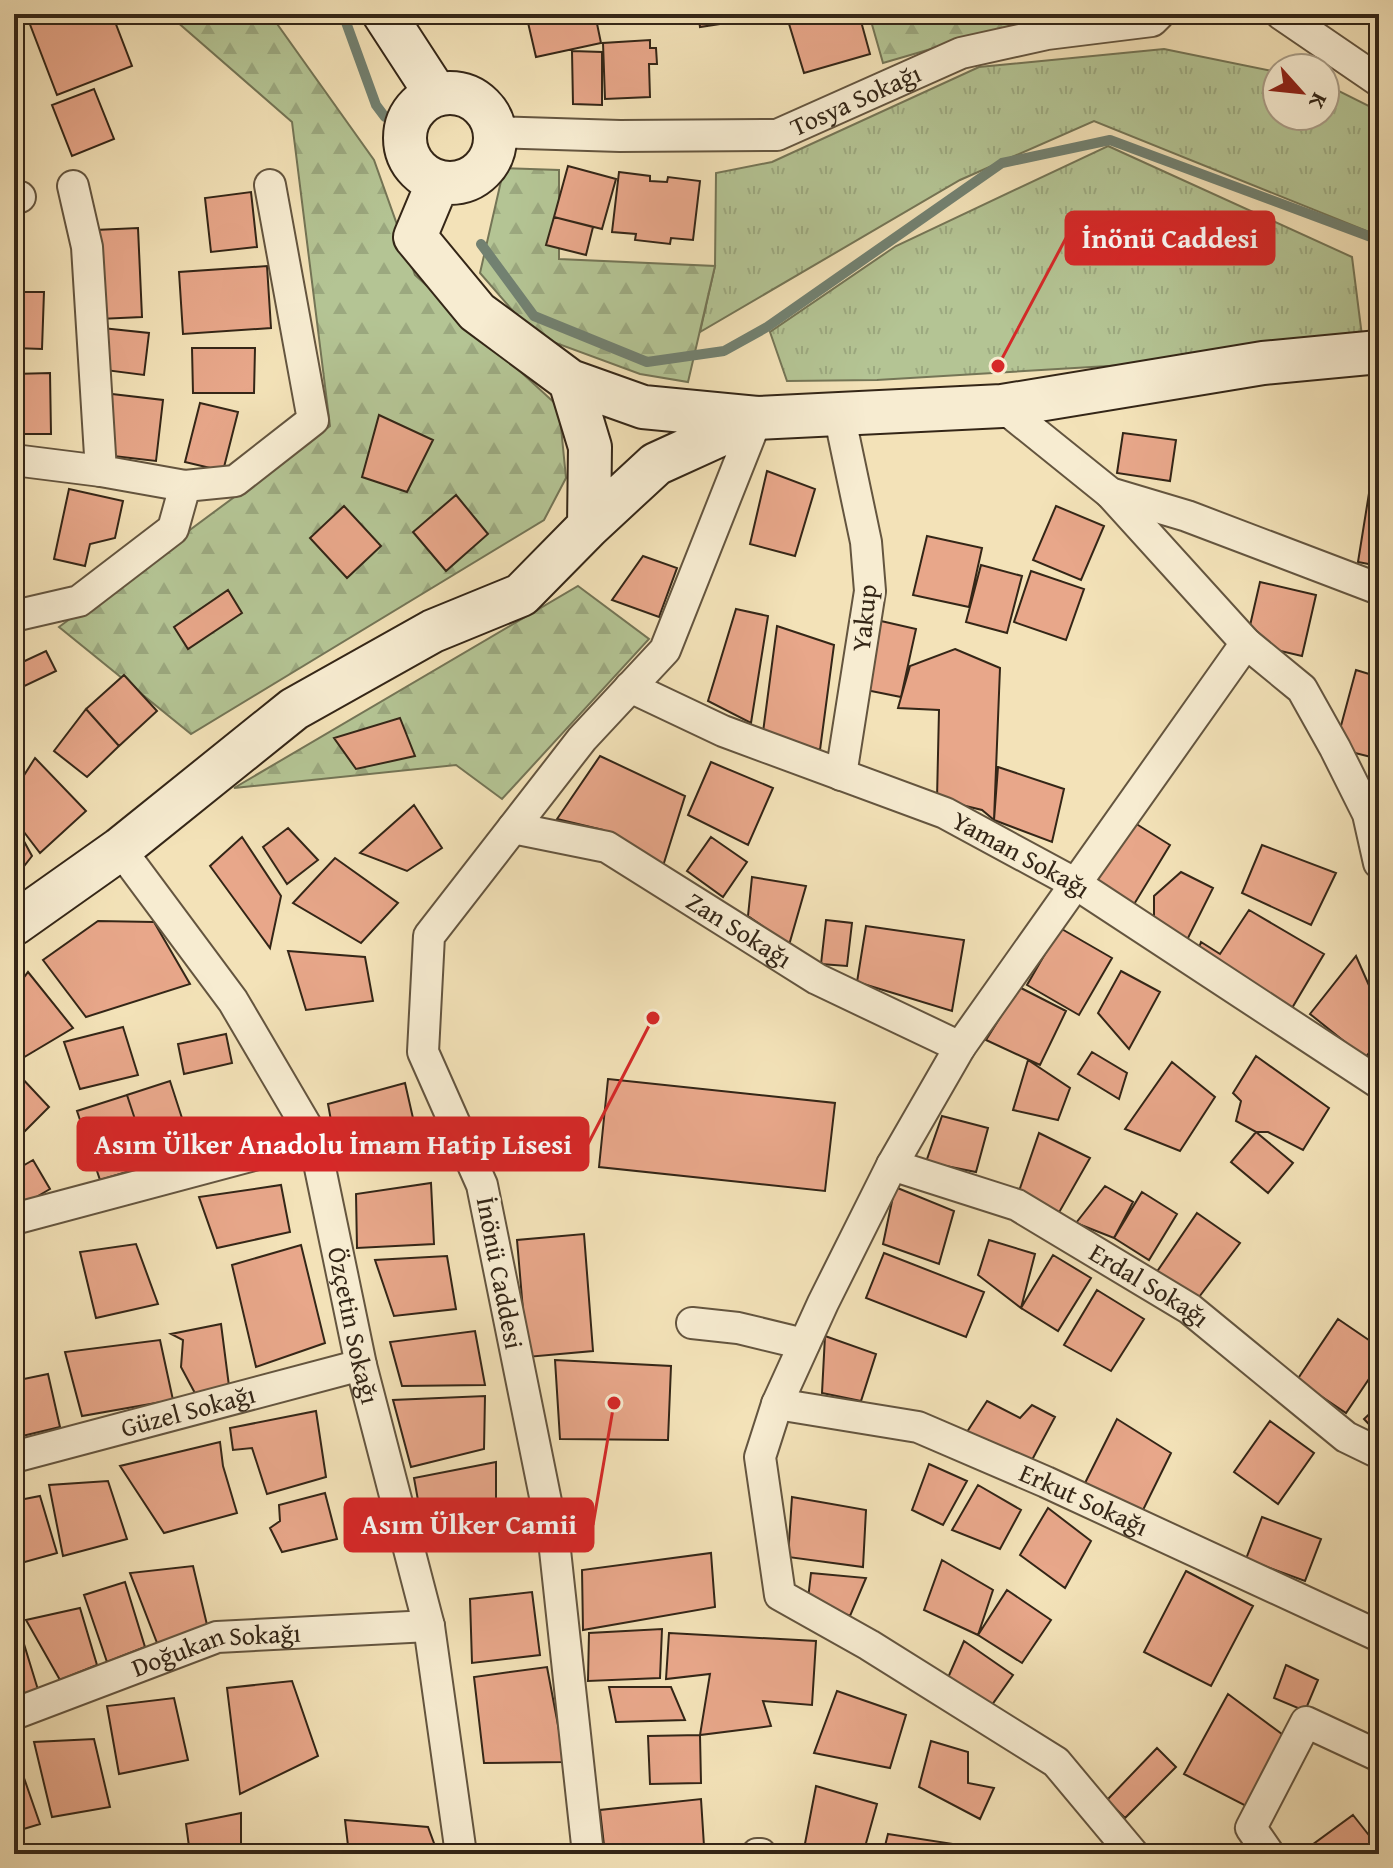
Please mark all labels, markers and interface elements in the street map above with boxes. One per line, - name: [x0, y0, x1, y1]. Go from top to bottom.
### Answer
- north arrow: [1261, 52, 1341, 132]
- street label: Tosya Sokağı: [784, 53, 927, 146]
- text: K: [1301, 88, 1336, 115]
- callout: İnönü Caddesi: [1066, 212, 1274, 264]
- text: İnönü Caddesi: [1082, 217, 1259, 258]
- street label: Yakup: [841, 582, 886, 654]
- street label: Yaman Sokağı: [945, 800, 1098, 907]
- street label: Zan Sokağı: [679, 882, 800, 978]
- callout: Asım Ülker Anadolu İmam Hatip Lisesi: [78, 1118, 588, 1170]
- text: Asım Ülker Anadolu İmam Hatip Lisesi: [94, 1123, 572, 1164]
- street label: İnönü Caddesi: [467, 1193, 534, 1352]
- street label: Erdal Sokağı: [1082, 1233, 1218, 1337]
- street label: Özçetin Sokağı: [318, 1243, 390, 1408]
- street label: Güzel Sokağı: [116, 1374, 259, 1447]
- street label: Erkut Sokağı: [1014, 1453, 1155, 1546]
- callout: Asım Ülker Camii: [345, 1499, 593, 1551]
- text: Asım Ülker Camii: [361, 1503, 577, 1544]
- street label: Doğukan Sokağı: [126, 1613, 302, 1687]

